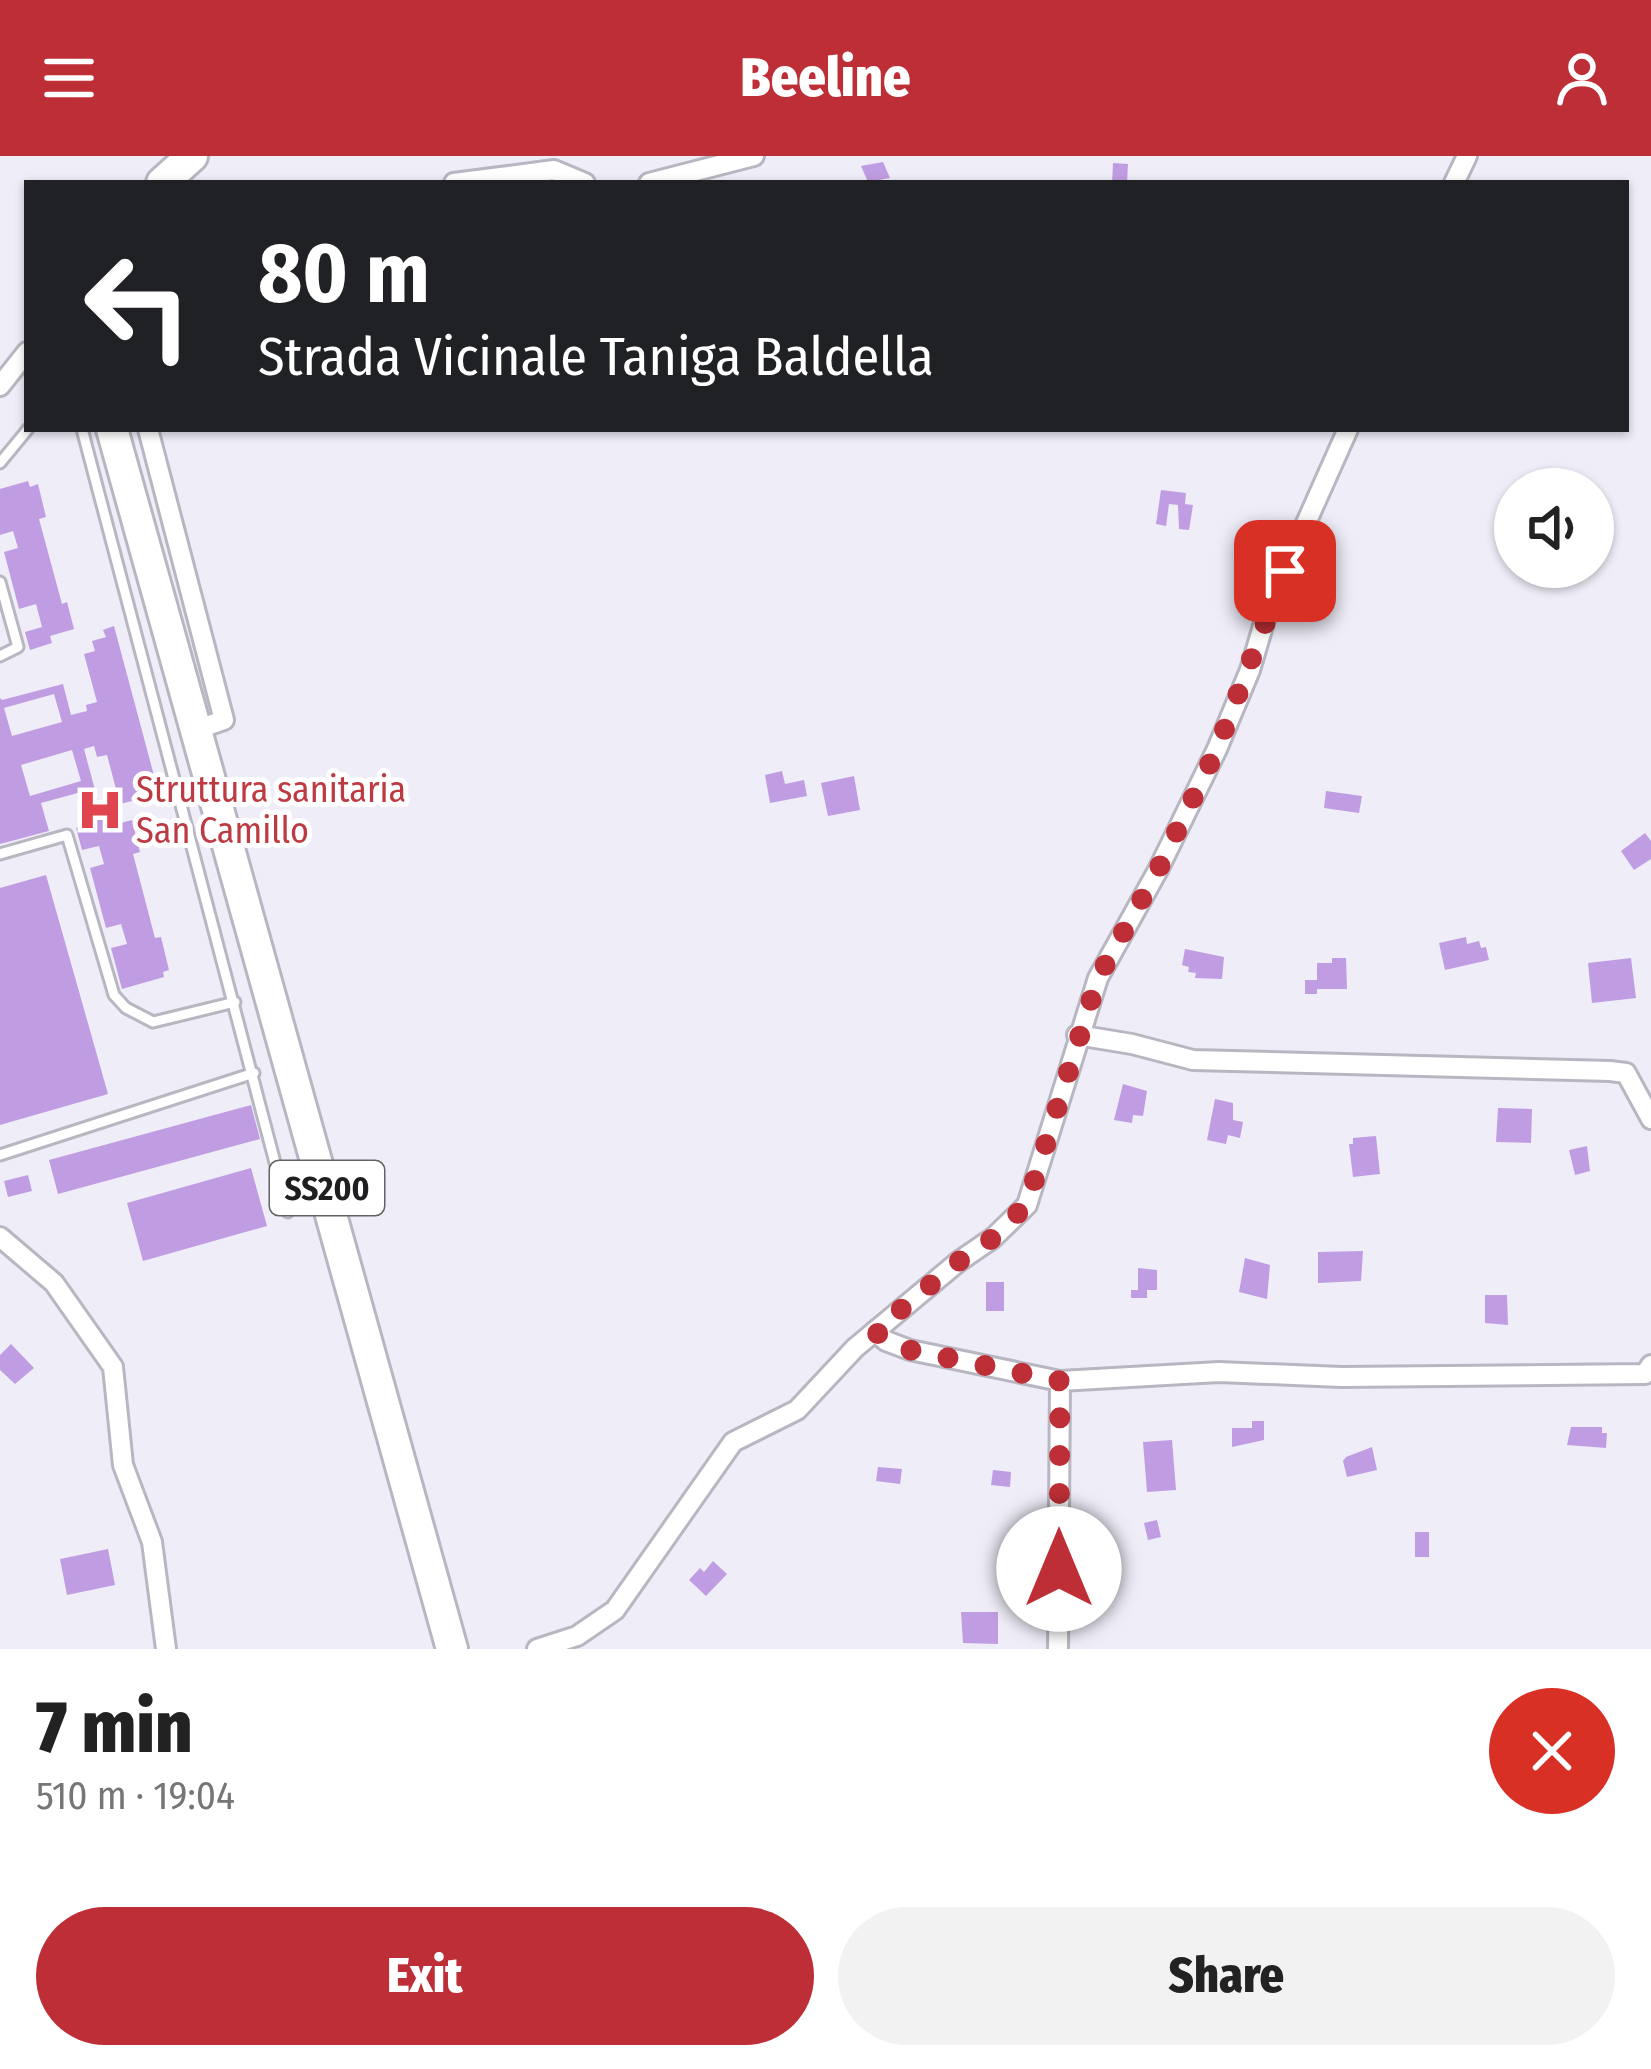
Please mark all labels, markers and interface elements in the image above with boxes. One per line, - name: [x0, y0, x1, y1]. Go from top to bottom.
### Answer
- icon: menu: [36, 45, 102, 111]
- icon: person: [1549, 45, 1615, 111]
- text: Beeline: [740, 46, 911, 110]
- text: 80 m: [258, 223, 430, 324]
- icon: left: [60, 228, 216, 384]
- text: Strada Vicinale Taniga Baldella: [258, 325, 934, 389]
- map controls: [1494, 468, 1614, 588]
- button: sound: [1494, 468, 1614, 588]
- pin: [1234, 520, 1336, 622]
- icon: arrive: [1252, 538, 1318, 604]
- place label: Struttura sanitaria San Camillo: [136, 768, 406, 853]
- hospital icon: Struttura sanitaria San Camillo: [75, 785, 125, 835]
- road number: SS200: [270, 1161, 384, 1215]
- position arrow: [996, 1506, 1122, 1632]
- text: 7 min: [36, 1685, 193, 1771]
- button: close: [1489, 1688, 1615, 1814]
- text: 510 m · 19:04: [36, 1773, 235, 1819]
- button: Exit: [36, 1907, 814, 2045]
- button: Share: [838, 1907, 1615, 2045]

